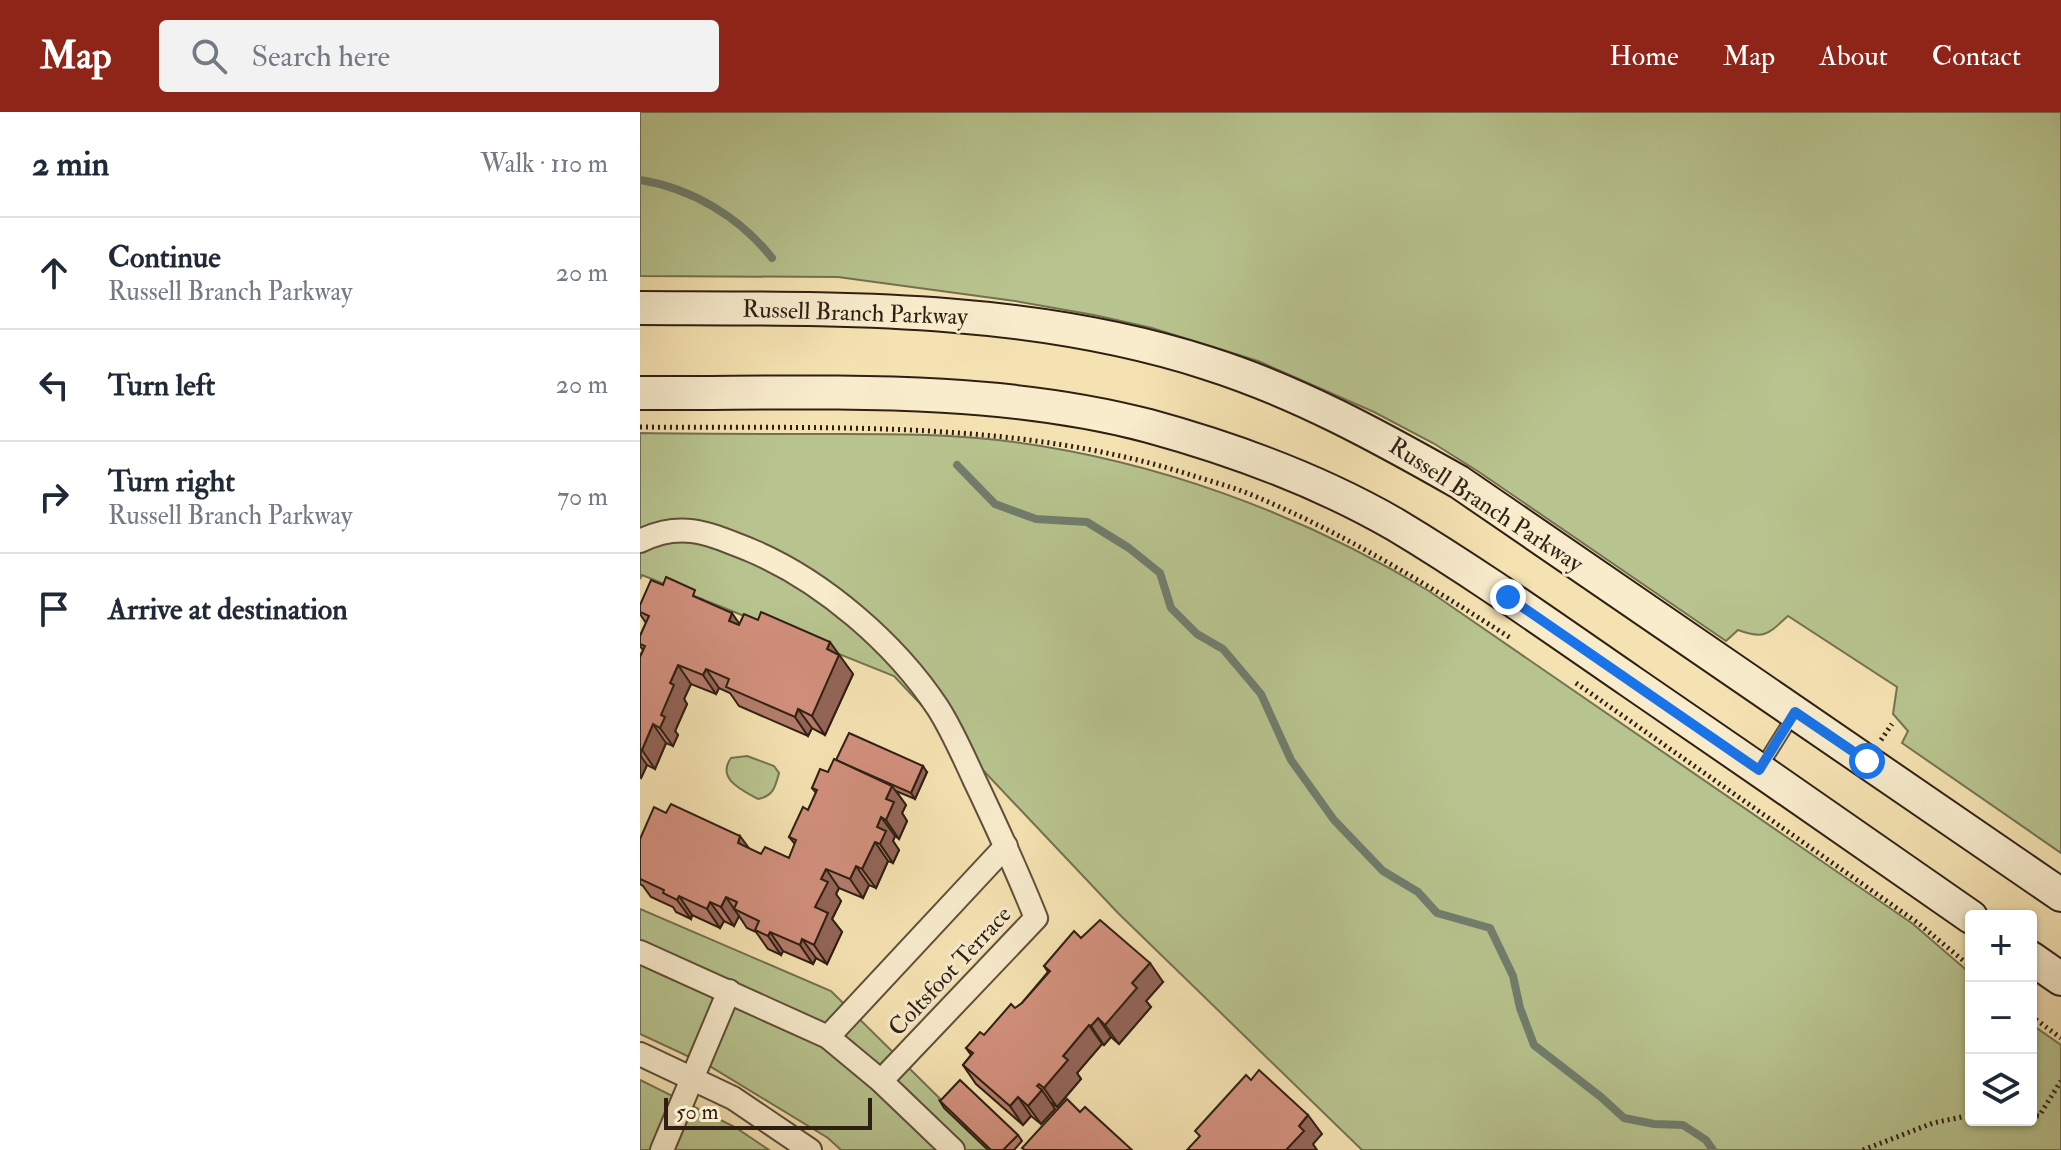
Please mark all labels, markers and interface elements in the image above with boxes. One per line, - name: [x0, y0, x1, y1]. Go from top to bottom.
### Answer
- search box: [159, 20, 719, 92]
- text: Map: [40, 32, 111, 80]
- icon: search: [187, 34, 231, 78]
- text: Search here: [251, 38, 390, 75]
- text: Home: [1609, 39, 1679, 74]
- text: Map: [1723, 39, 1775, 74]
- text: About: [1819, 39, 1888, 74]
- text: Contact: [1932, 39, 2021, 74]
- text: 2 min: [32, 143, 109, 186]
- text: Walk · 110 m: [481, 148, 608, 180]
- text: Continue: [108, 239, 221, 276]
- icon: ahead: [32, 251, 76, 295]
- text: 20 m: [556, 257, 608, 289]
- text: Russell Branch Parkway: [108, 276, 352, 308]
- street label: Russell Branch Parkway: [742, 294, 969, 332]
- icon: left: [32, 363, 76, 407]
- text: Turn left: [108, 367, 215, 404]
- text: 20 m: [556, 369, 608, 401]
- street label: Russell Branch Parkway: [1383, 431, 1589, 580]
- text: Turn right: [108, 463, 235, 500]
- icon: right: [32, 475, 76, 519]
- text: 70 m: [557, 481, 608, 513]
- text: Russell Branch Parkway: [108, 500, 352, 532]
- route end: [1490, 579, 1526, 615]
- icon: arrive: [32, 587, 76, 631]
- text: Arrive at destination: [108, 591, 348, 628]
- route start: [1849, 743, 1885, 779]
- street label: Coltsfoot Terrace: [882, 899, 1018, 1043]
- map controls: [1965, 910, 2037, 1126]
- button: +: [1965, 910, 2037, 982]
- button: −: [1965, 982, 2037, 1054]
- button: layers: [1965, 1054, 2037, 1126]
- scale bar: [664, 1094, 872, 1130]
- text: 50 m: [676, 1098, 718, 1126]

